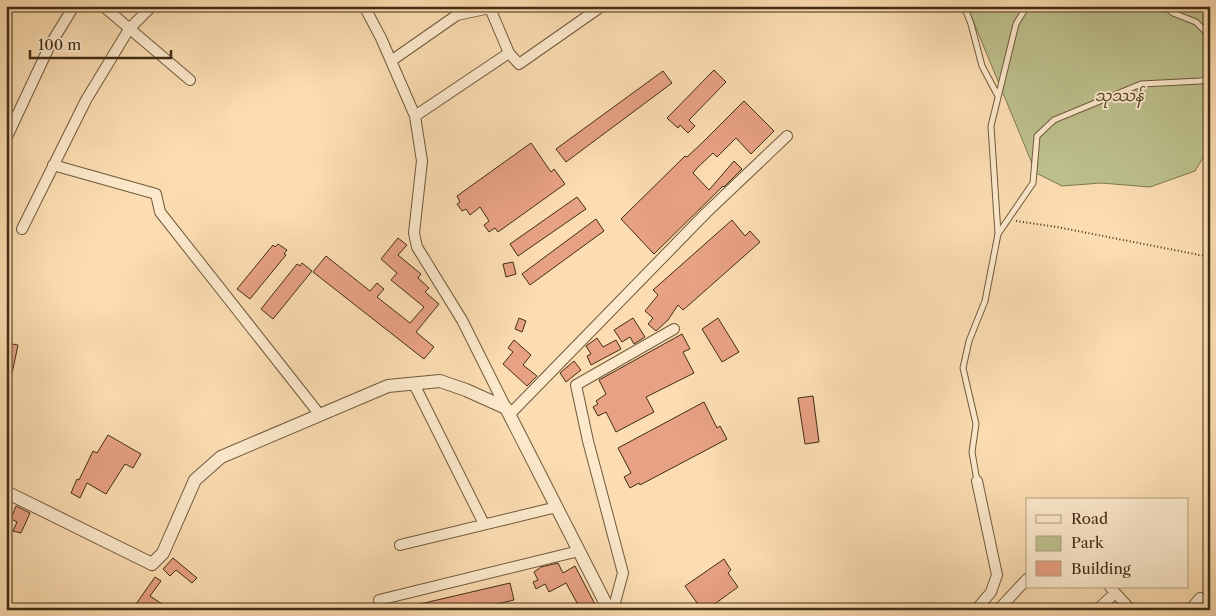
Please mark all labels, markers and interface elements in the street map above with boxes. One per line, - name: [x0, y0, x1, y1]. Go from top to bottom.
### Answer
- scale bar: [30, 28, 171, 60]
- text: 100 m: [38, 35, 81, 54]
- park label: သုဿန်: [1094, 85, 1146, 108]
- legend: [1026, 498, 1188, 588]
- text: Road: [1071, 509, 1108, 528]
- text: Park: [1071, 533, 1105, 552]
- text: Building: [1071, 559, 1131, 578]

